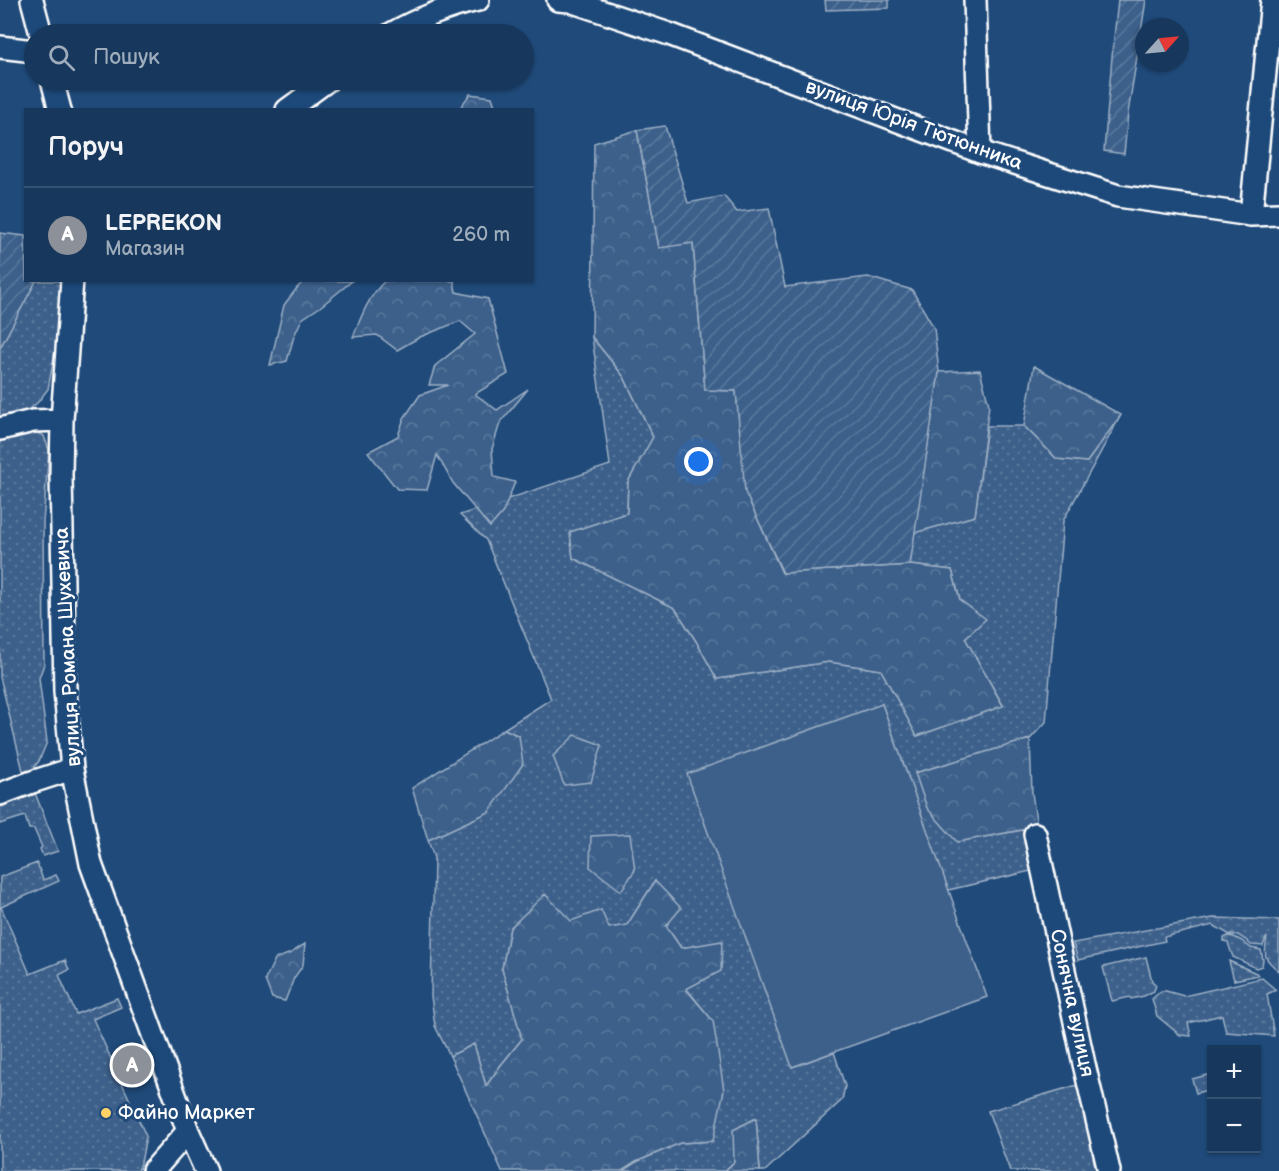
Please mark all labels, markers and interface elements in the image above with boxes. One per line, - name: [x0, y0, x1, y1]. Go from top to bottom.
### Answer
- north arrow: [1135, 18, 1189, 72]
- search box: [24, 24, 534, 90]
- icon: search: [45, 41, 78, 74]
- text: Пошук: [93, 44, 160, 71]
- street label: вулиця Юрія Тютюнника: [802, 75, 1026, 176]
- text: Поруч: [48, 132, 124, 163]
- text: LEPREKON: [105, 210, 222, 237]
- text: A: [61, 223, 74, 247]
- text: 260 m: [452, 223, 510, 247]
- text: Магазин: [105, 237, 185, 261]
- your location: [684, 447, 713, 476]
- street label: вулиця Романа Шухевича: [50, 527, 86, 767]
- street label: Сонячна вулиця: [1045, 927, 1099, 1079]
- pin: A: [112, 1042, 152, 1088]
- map controls: [1207, 1045, 1261, 1153]
- button: +: [1207, 1045, 1261, 1099]
- button: −: [1207, 1099, 1261, 1153]
- place label: Файно Маркет: [118, 1101, 255, 1125]
- marker: Файно Маркет: [99, 1106, 113, 1120]

